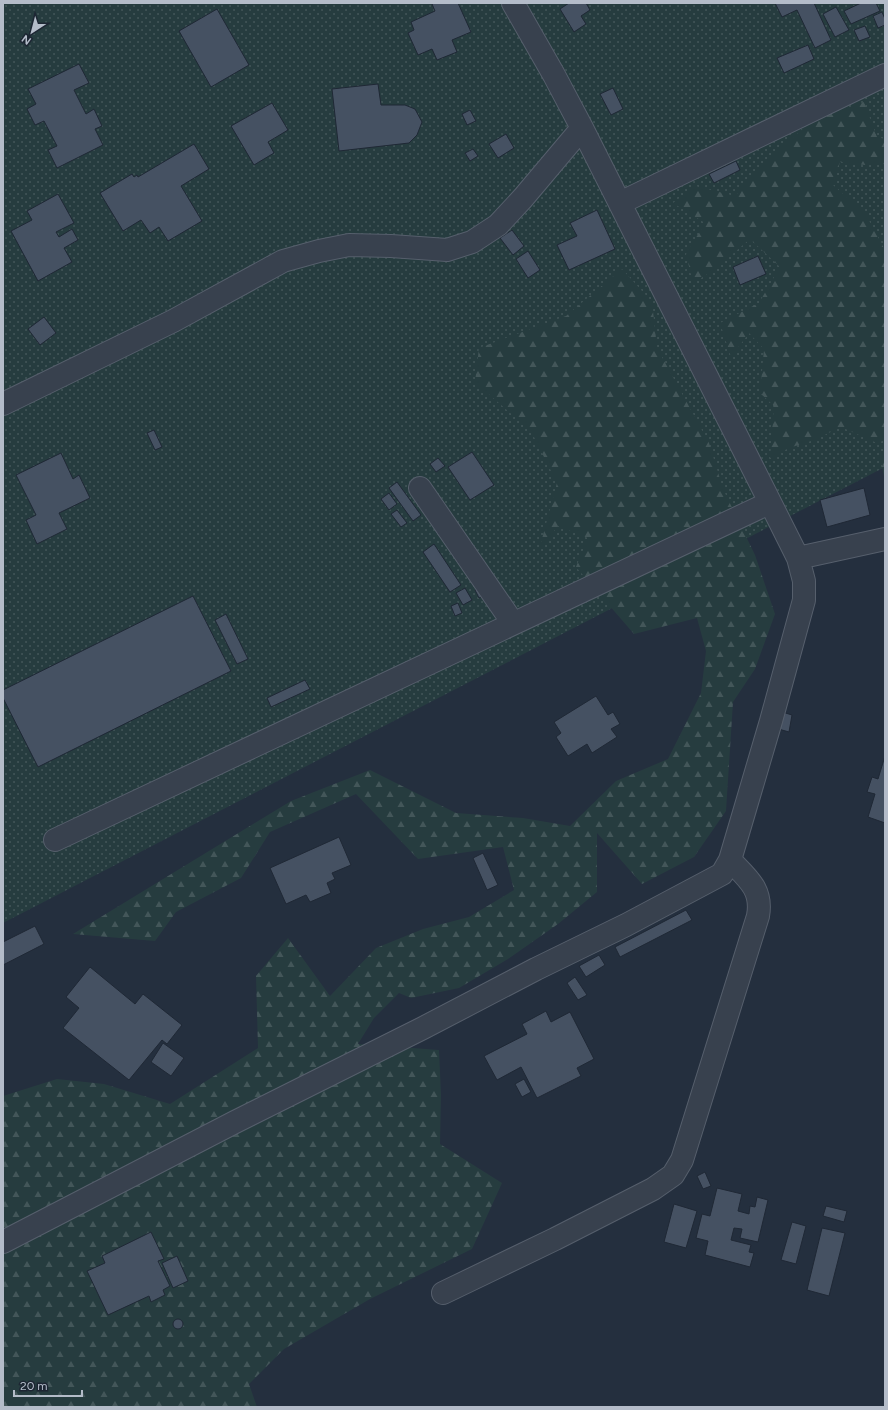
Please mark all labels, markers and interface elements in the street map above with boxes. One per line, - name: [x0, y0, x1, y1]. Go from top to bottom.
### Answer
- north arrow: [12, 12, 52, 52]
- text: N: [19, 32, 34, 47]
- scale bar: [14, 1372, 82, 1398]
- text: 20 m: [20, 1379, 48, 1393]

